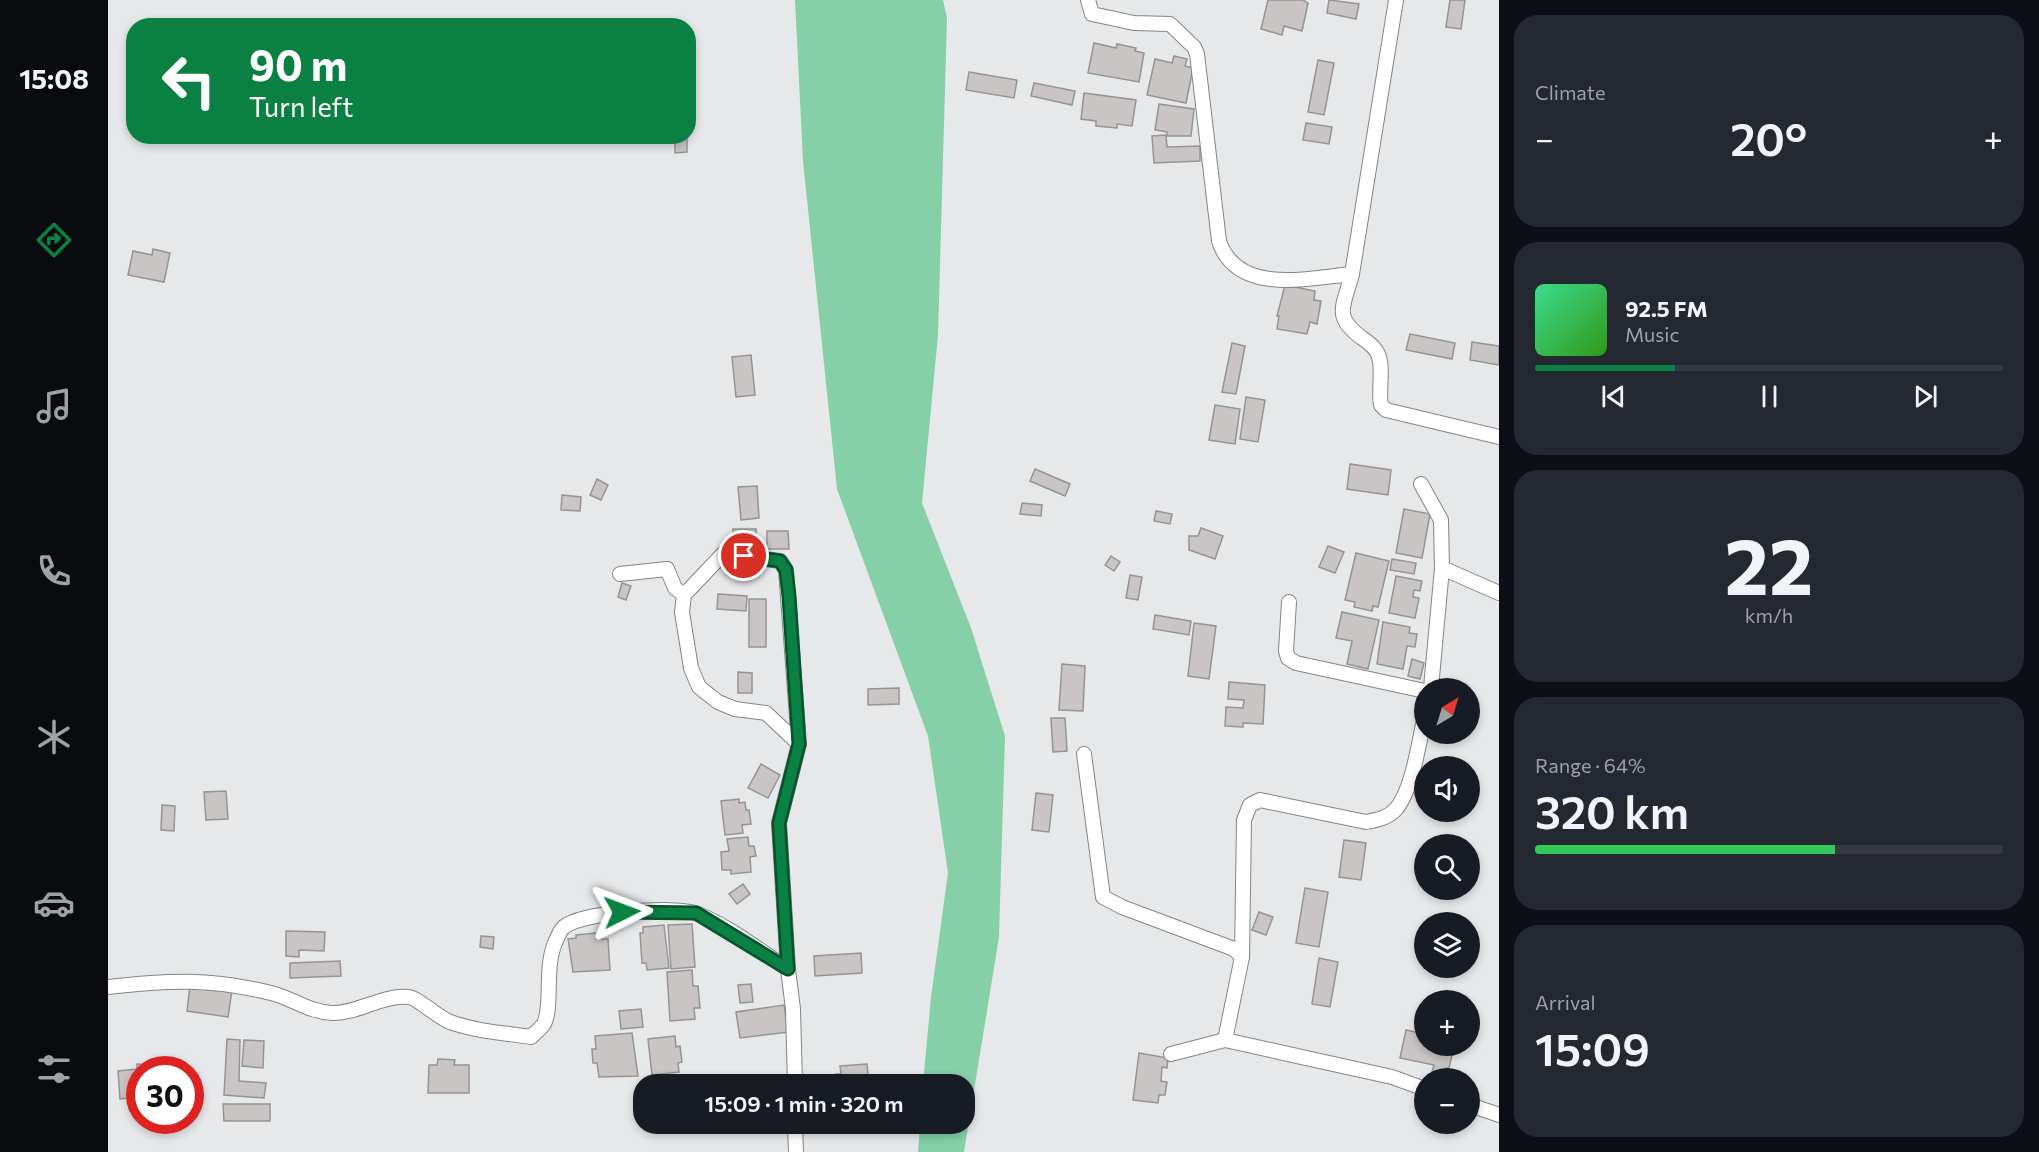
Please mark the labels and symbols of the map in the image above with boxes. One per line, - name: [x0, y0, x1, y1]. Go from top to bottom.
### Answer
- pin: [718, 530, 769, 581]
- north arrow: [1414, 678, 1480, 744]
- position arrow: [590, 880, 654, 944]
- speed limit sign: 30: [126, 1056, 204, 1134]

